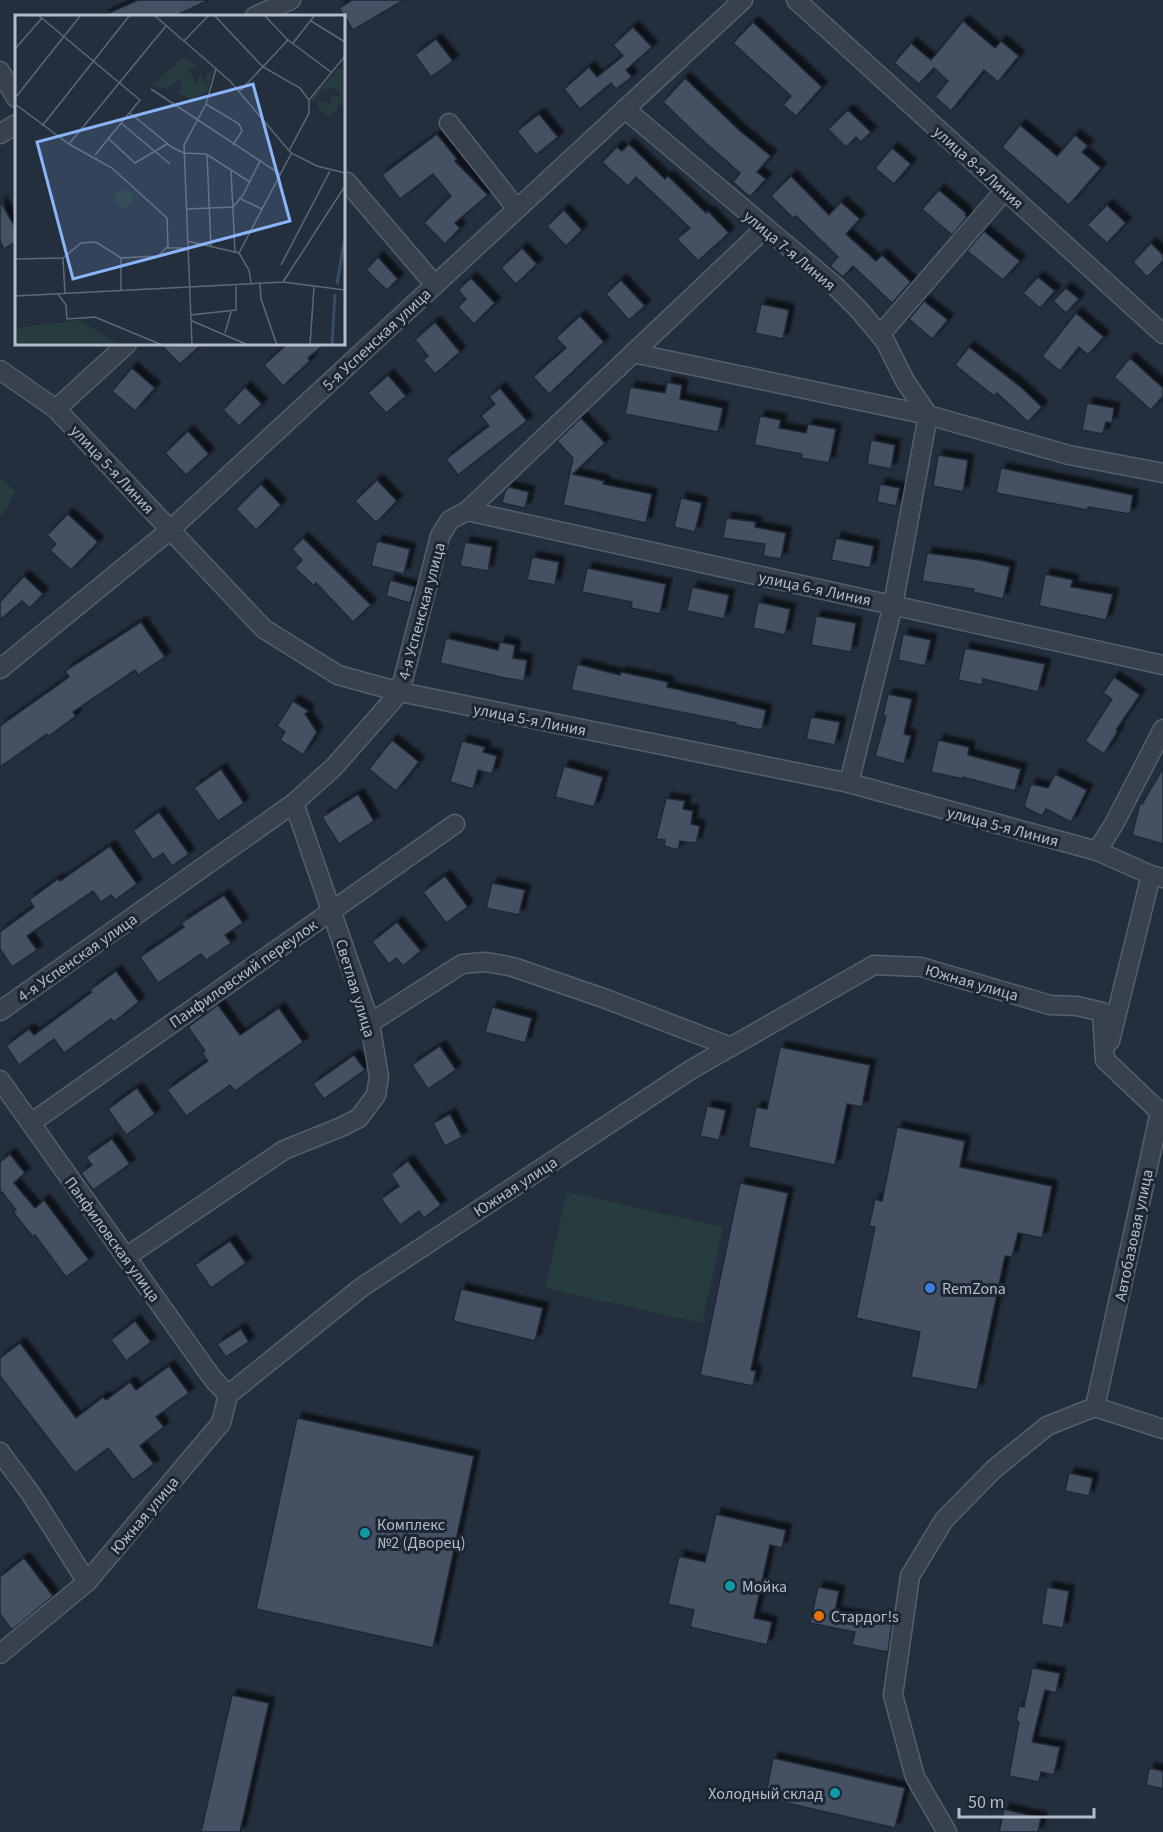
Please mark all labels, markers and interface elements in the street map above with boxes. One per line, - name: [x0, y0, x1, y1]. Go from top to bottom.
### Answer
- inset map: [15, 15, 345, 345]
- street label: улица 8-я Линия: [928, 121, 1028, 214]
- street label: улица 7-я Линия: [738, 205, 840, 296]
- street label: 5-я Успенская улица: [317, 283, 436, 396]
- street label: улица 5-я Линия: [65, 420, 159, 519]
- street label: 4-я Успенская улица: [393, 540, 451, 682]
- street label: улица 6-я Линия: [756, 566, 873, 612]
- street label: улица 5-я Линия: [471, 698, 588, 742]
- street label: улица 5-я Линия: [944, 801, 1061, 852]
- street label: 4-я Успенская улица: [13, 908, 142, 1007]
- street label: Панфиловский переулок: [165, 914, 322, 1033]
- street label: Светлая улица: [330, 936, 380, 1040]
- street label: Южная улица: [923, 959, 1021, 1007]
- street label: Южная улица: [469, 1151, 562, 1222]
- street label: Автобазовая улица: [1109, 1167, 1159, 1303]
- street label: Панфиловская улица: [59, 1172, 165, 1307]
- place label: RemZona: [942, 1278, 1006, 1300]
- marker: RemZona: [923, 1281, 937, 1295]
- street label: Южная улица: [106, 1472, 184, 1559]
- place label: Комплекс №2 (Дворец): [377, 1514, 466, 1554]
- marker: Комплекс №2 (Дворец): [358, 1526, 372, 1540]
- place label: Мойка: [742, 1576, 787, 1598]
- marker: Мойка: [723, 1579, 737, 1593]
- place label: Стардог!s: [831, 1606, 899, 1628]
- marker: Стардог!s: [812, 1609, 826, 1623]
- scale bar: [959, 1781, 1094, 1819]
- place label: Холодный склад: [708, 1783, 823, 1805]
- marker: Холодный склад: [828, 1786, 842, 1800]
- text: 50 m: [968, 1790, 1004, 1815]

